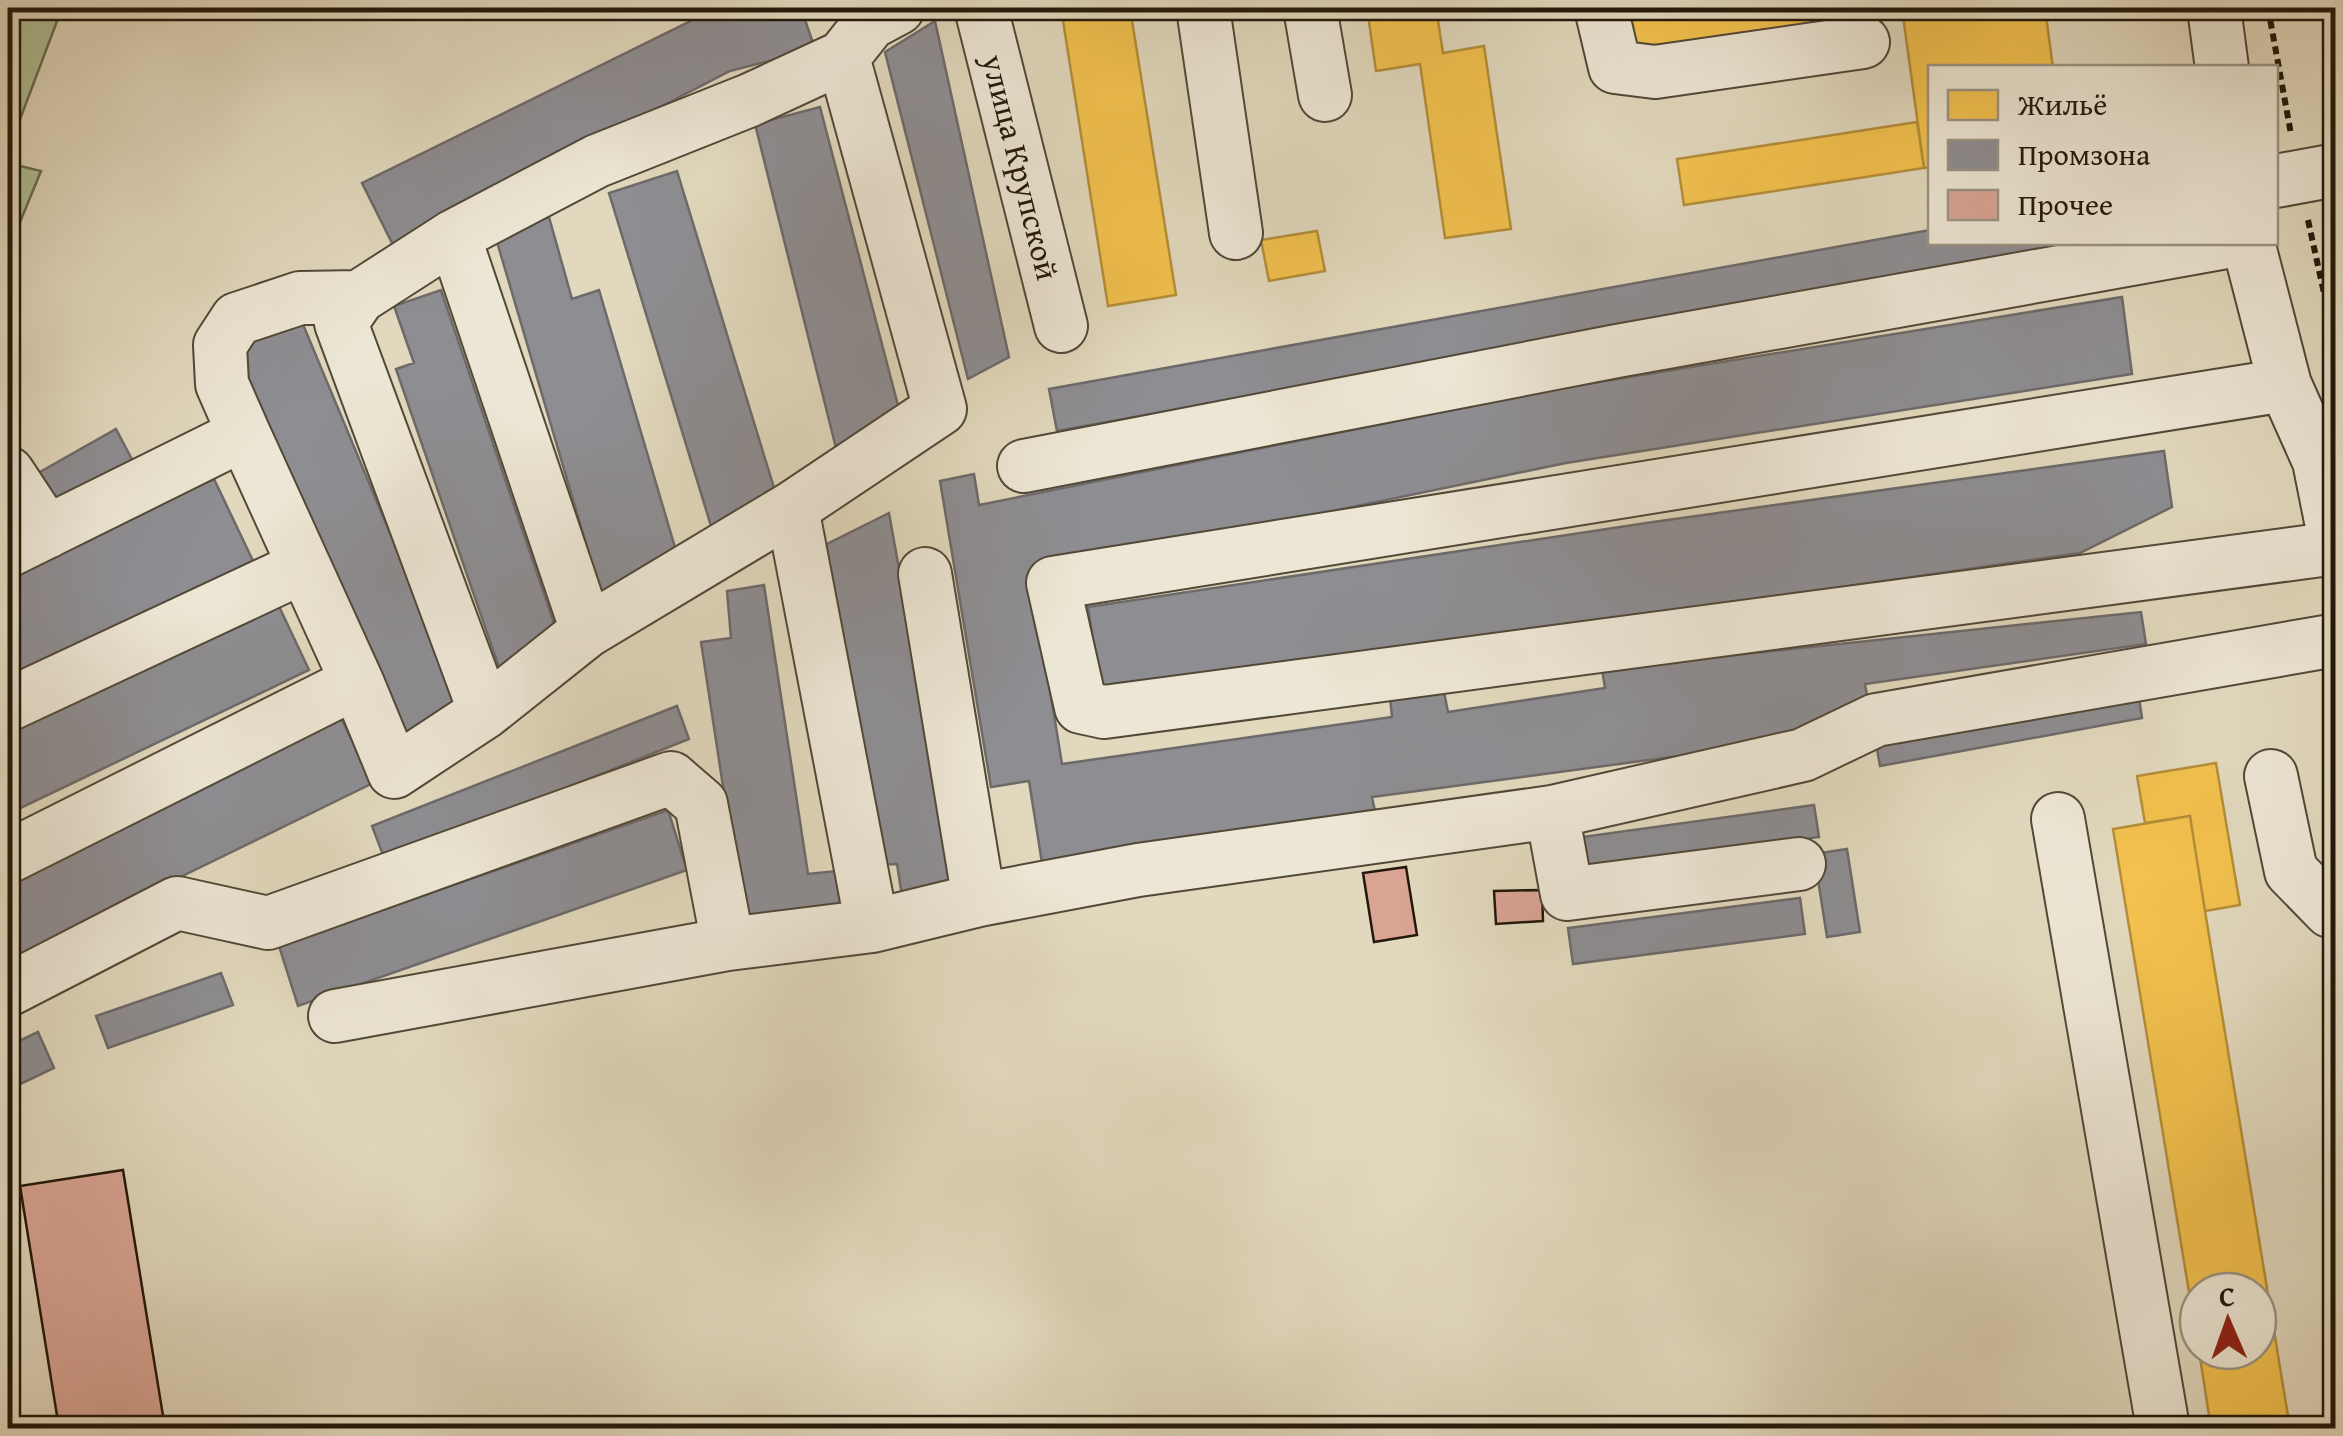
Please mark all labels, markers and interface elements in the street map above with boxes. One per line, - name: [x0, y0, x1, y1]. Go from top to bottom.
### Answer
- street label: улица Крупской: [970, 48, 1072, 285]
- legend: [1928, 65, 2278, 245]
- text: Жильё: [2017, 82, 2107, 126]
- text: Промзона: [2018, 132, 2151, 176]
- text: Прочее: [2018, 182, 2113, 226]
- north arrow: [2178, 1271, 2278, 1371]
- text: С: [2218, 1275, 2236, 1316]

